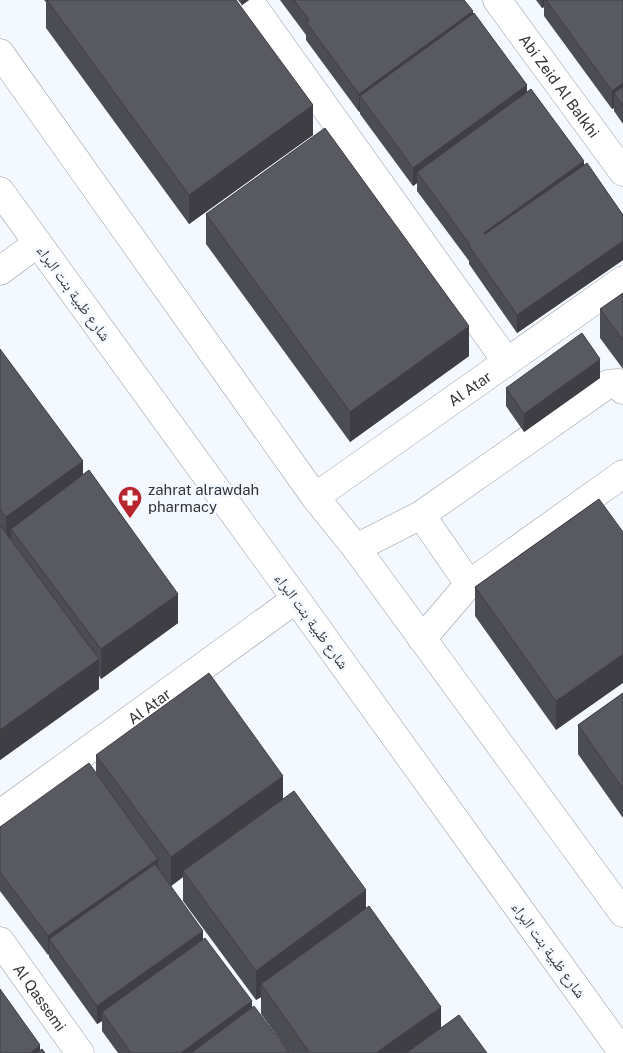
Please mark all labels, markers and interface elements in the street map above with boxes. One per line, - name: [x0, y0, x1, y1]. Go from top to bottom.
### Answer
- street label: Abi Zeid Al Balkhi: [516, 31, 603, 140]
- street label: شارع ظبية بنت البراء: [32, 242, 114, 345]
- street label: Al Atar: [445, 367, 494, 409]
- place label: zahrat alrawdah pharmacy: [148, 481, 259, 515]
- pharmacy icon: zahrat alrawdah pharmacy: [117, 485, 143, 519]
- street label: شارع ظبية بنت البراء: [270, 570, 352, 673]
- street label: Al Atar: [124, 685, 174, 727]
- street label: شارع ظبية بنت البراء: [507, 899, 589, 1002]
- street label: Al Qassemi: [10, 960, 70, 1034]

